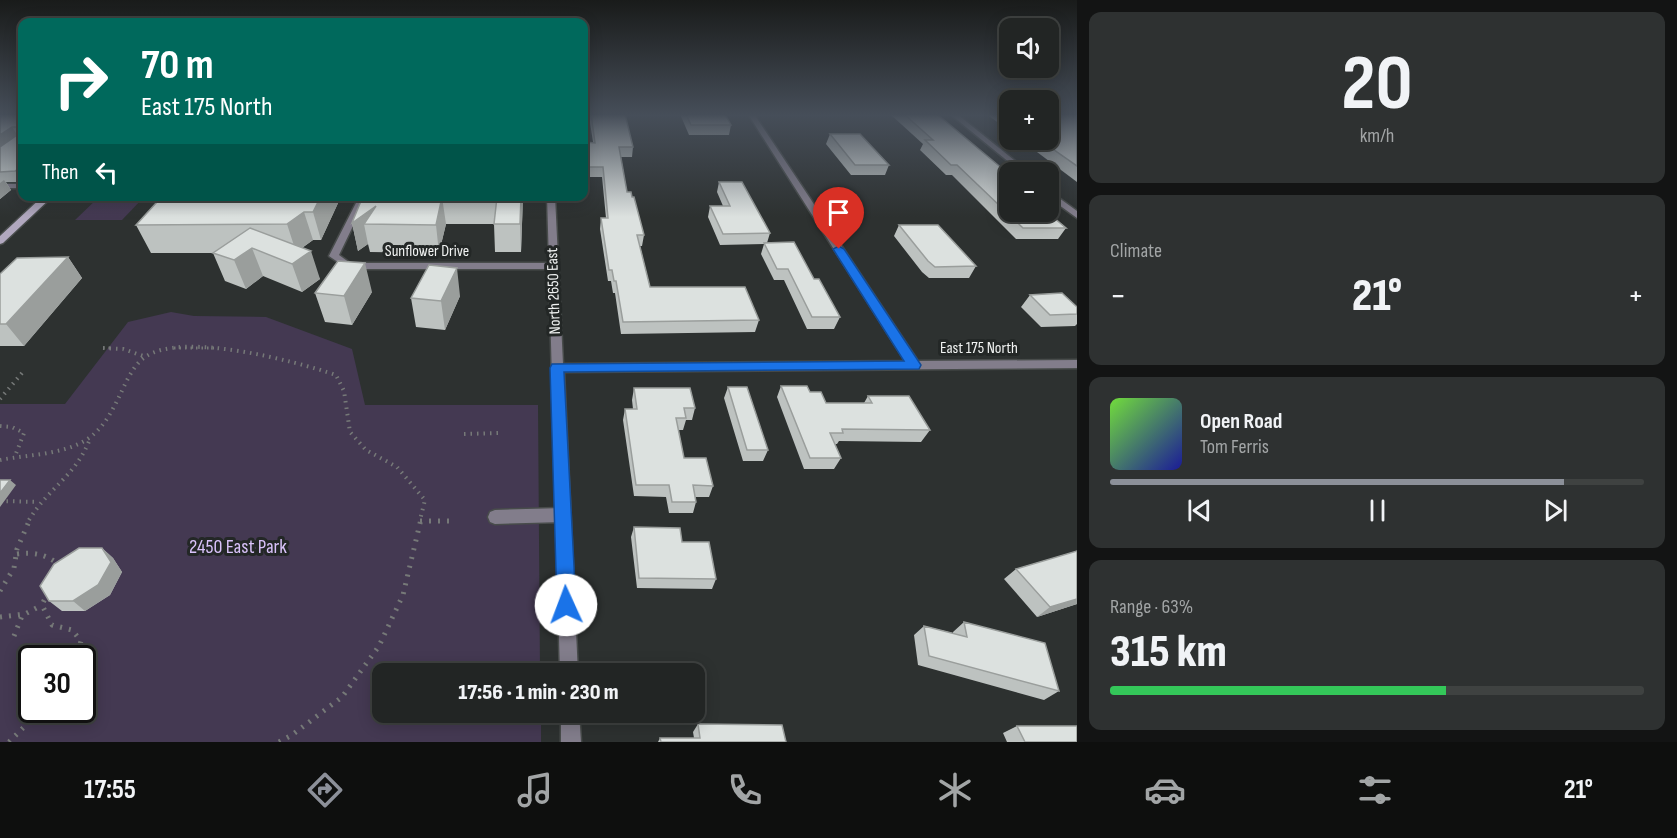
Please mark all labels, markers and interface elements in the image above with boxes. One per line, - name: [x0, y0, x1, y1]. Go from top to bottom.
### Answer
- map controls: [999, 18, 1059, 222]
- button: sound: [999, 18, 1059, 78]
- text: 20: [1341, 38, 1413, 131]
- text: 70 m: [141, 40, 214, 91]
- icon: right: [42, 42, 120, 120]
- button: +: [999, 90, 1059, 150]
- text: East 175 North: [141, 91, 273, 123]
- text: km/h: [1360, 124, 1394, 148]
- icon: left: [90, 156, 123, 189]
- text: Then: [42, 159, 78, 186]
- button: −: [999, 162, 1059, 222]
- pin: [813, 187, 864, 249]
- icon: arrive: [822, 196, 855, 229]
- text: Climate: [1110, 239, 1162, 263]
- street label: Sunflower Drive: [385, 242, 469, 261]
- street label: North 2650 East: [543, 247, 565, 335]
- text: 21°: [1352, 269, 1402, 324]
- text: −: [1110, 276, 1126, 316]
- text: +: [1628, 276, 1644, 316]
- street label: East 175 North: [940, 339, 1018, 358]
- text: Open Road: [1200, 408, 1282, 435]
- text: Tom Ferris: [1200, 435, 1269, 459]
- icon: previous: [1183, 494, 1216, 527]
- icon: pause: [1361, 494, 1394, 527]
- icon: next: [1539, 494, 1572, 527]
- park label: 2450 East Park: [189, 535, 287, 559]
- position arrow: [534, 573, 598, 637]
- text: Range · 63%: [1110, 595, 1193, 619]
- text: 315 km: [1110, 625, 1227, 680]
- speed limit sign: 30: [18, 645, 96, 723]
- text: 17:56 · 1 min · 230 m: [458, 679, 619, 706]
- icon: directions: [304, 769, 346, 811]
- icon: music: [514, 769, 556, 811]
- icon: phone: [724, 769, 766, 811]
- icon: climate: [934, 769, 976, 811]
- icon: car: [1144, 769, 1186, 811]
- icon: filters: [1354, 769, 1396, 811]
- text: 17:55: [84, 774, 136, 806]
- text: 21°: [1564, 774, 1593, 806]

